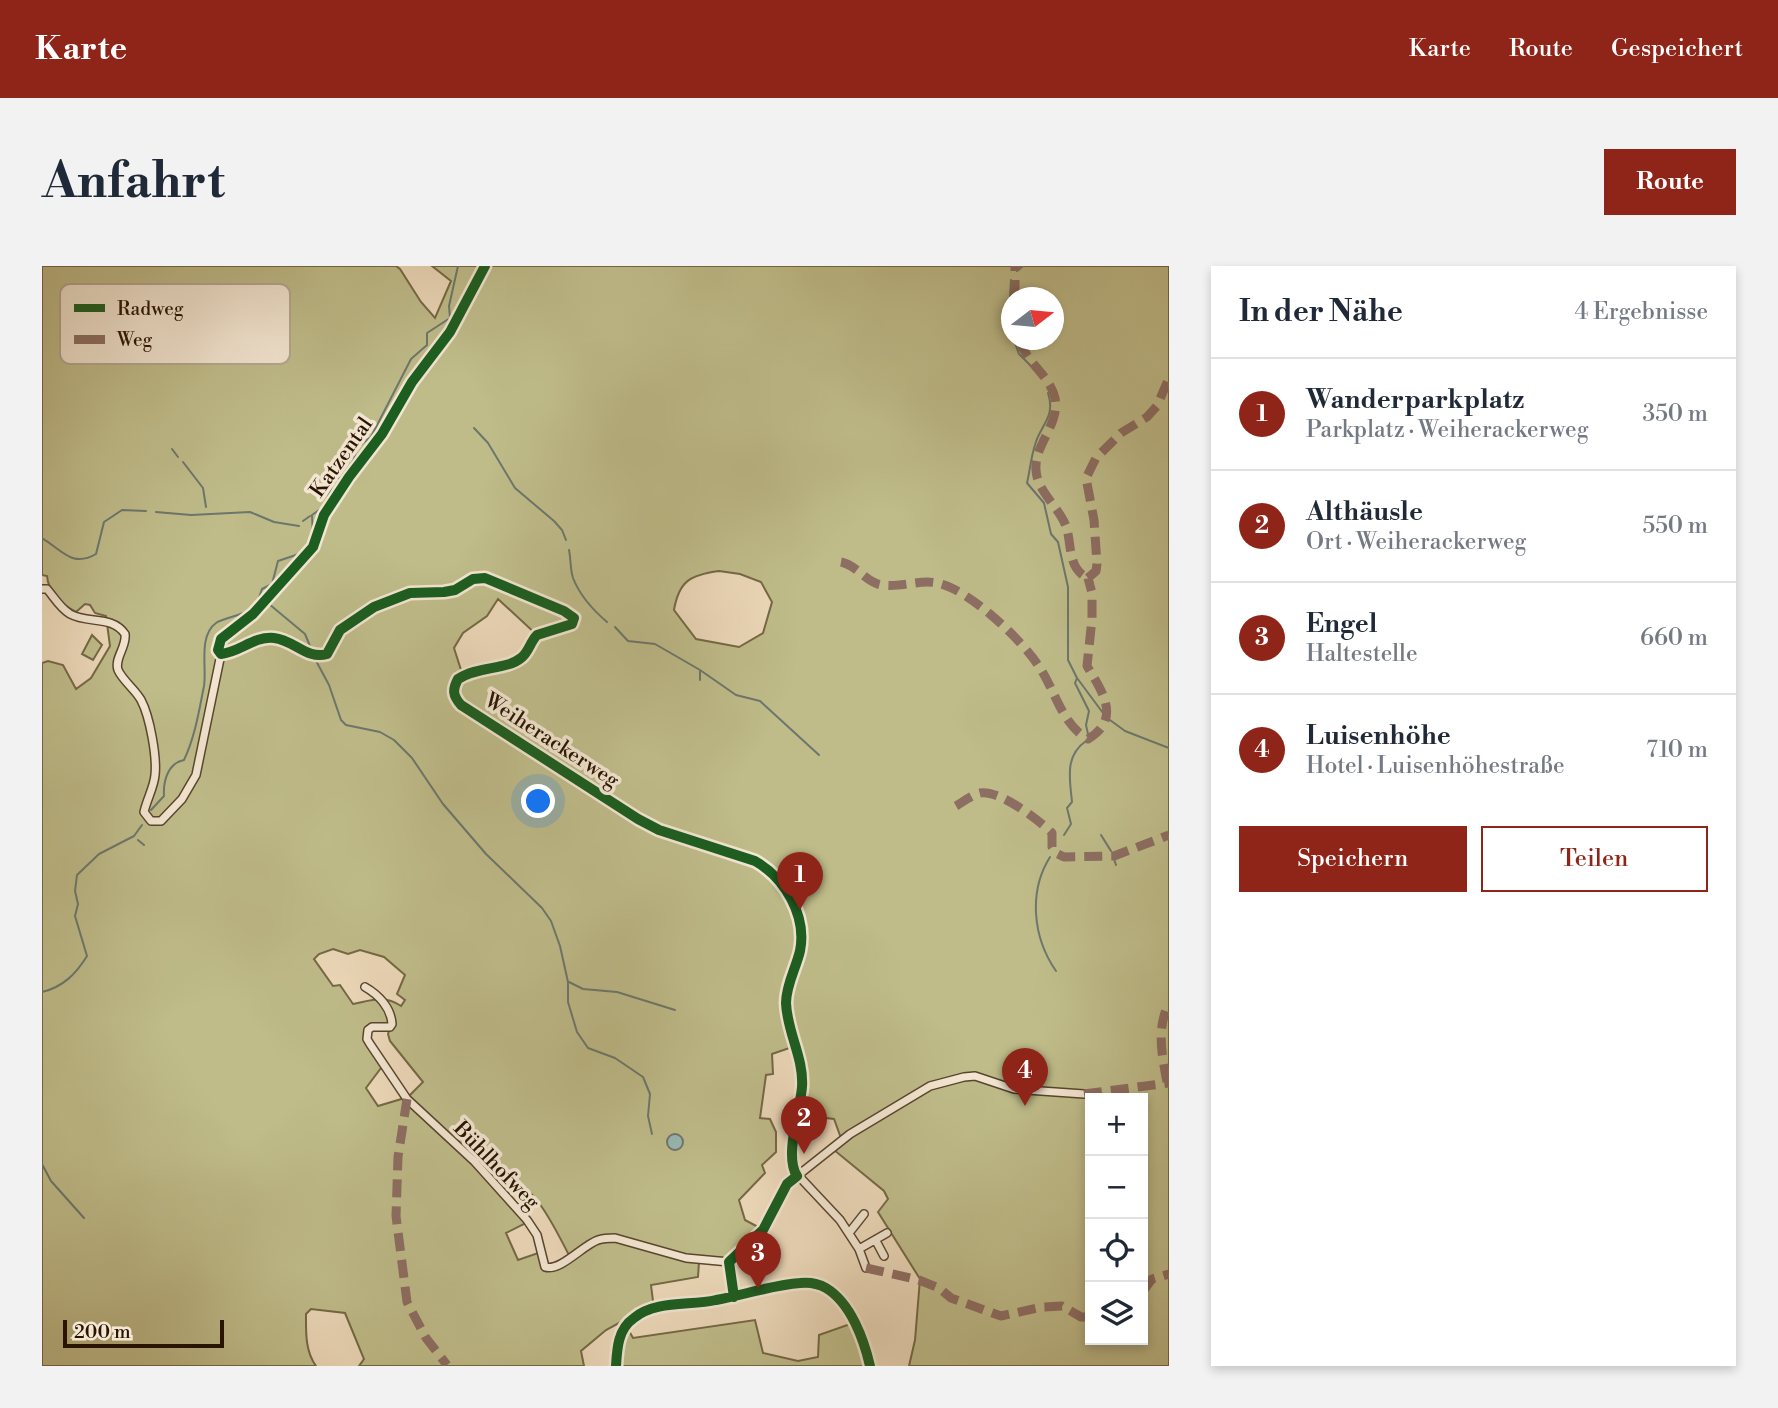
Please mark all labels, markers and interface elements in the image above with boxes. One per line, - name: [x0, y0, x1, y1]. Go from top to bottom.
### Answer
- text: Karte: [35, 29, 127, 70]
- text: Karte: [1409, 34, 1471, 64]
- text: Route: [1509, 34, 1573, 64]
- text: Gespeichert: [1611, 34, 1743, 64]
- button: Route: [1604, 149, 1736, 215]
- text: Anfahrt: [42, 152, 225, 213]
- legend: [60, 284, 290, 364]
- north arrow: [1001, 287, 1064, 350]
- text: In der Nähe: [1239, 293, 1403, 331]
- text: Radweg: [117, 297, 184, 321]
- text: 4 Ergebnisse: [1575, 298, 1708, 326]
- text: Weg: [116, 328, 153, 352]
- text: Wanderparkplatz: [1306, 384, 1524, 416]
- text: 1: [1256, 400, 1268, 428]
- text: 350 m: [1642, 400, 1708, 428]
- street label: Katzental: [305, 412, 379, 503]
- text: Parkplatz · Weiherackerweg: [1306, 416, 1589, 444]
- text: Althäusle: [1306, 496, 1423, 528]
- text: 2: [1255, 512, 1269, 540]
- text: 550 m: [1643, 512, 1708, 540]
- text: Ort · Weiherackerweg: [1306, 528, 1527, 556]
- text: Engel: [1306, 608, 1377, 640]
- text: 3: [1255, 624, 1269, 652]
- text: 660 m: [1640, 624, 1708, 652]
- text: Haltestelle: [1306, 640, 1418, 668]
- street label: Weiherackerweg: [478, 687, 624, 794]
- text: Luisenhöhe: [1306, 720, 1451, 752]
- text: 4: [1254, 736, 1270, 764]
- text: 710 m: [1646, 736, 1708, 764]
- text: Hotel · Luisenhöhestraße: [1306, 752, 1565, 780]
- your location: [521, 784, 555, 818]
- button: Speichern: [1239, 826, 1467, 892]
- button: Teilen: [1481, 826, 1708, 892]
- pin: 1: [777, 852, 823, 910]
- pin: 4: [1002, 1048, 1048, 1106]
- map controls: [1085, 1093, 1148, 1345]
- button: +: [1085, 1093, 1148, 1156]
- pin: 2: [781, 1096, 827, 1154]
- street label: Bühlhofweg: [447, 1115, 545, 1215]
- button: −: [1085, 1156, 1148, 1219]
- button: locate: [1085, 1219, 1148, 1282]
- pin: 3: [735, 1231, 781, 1289]
- button: layers: [1085, 1282, 1148, 1345]
- scale bar: [63, 1317, 224, 1349]
- text: 200 m: [74, 1320, 131, 1344]

